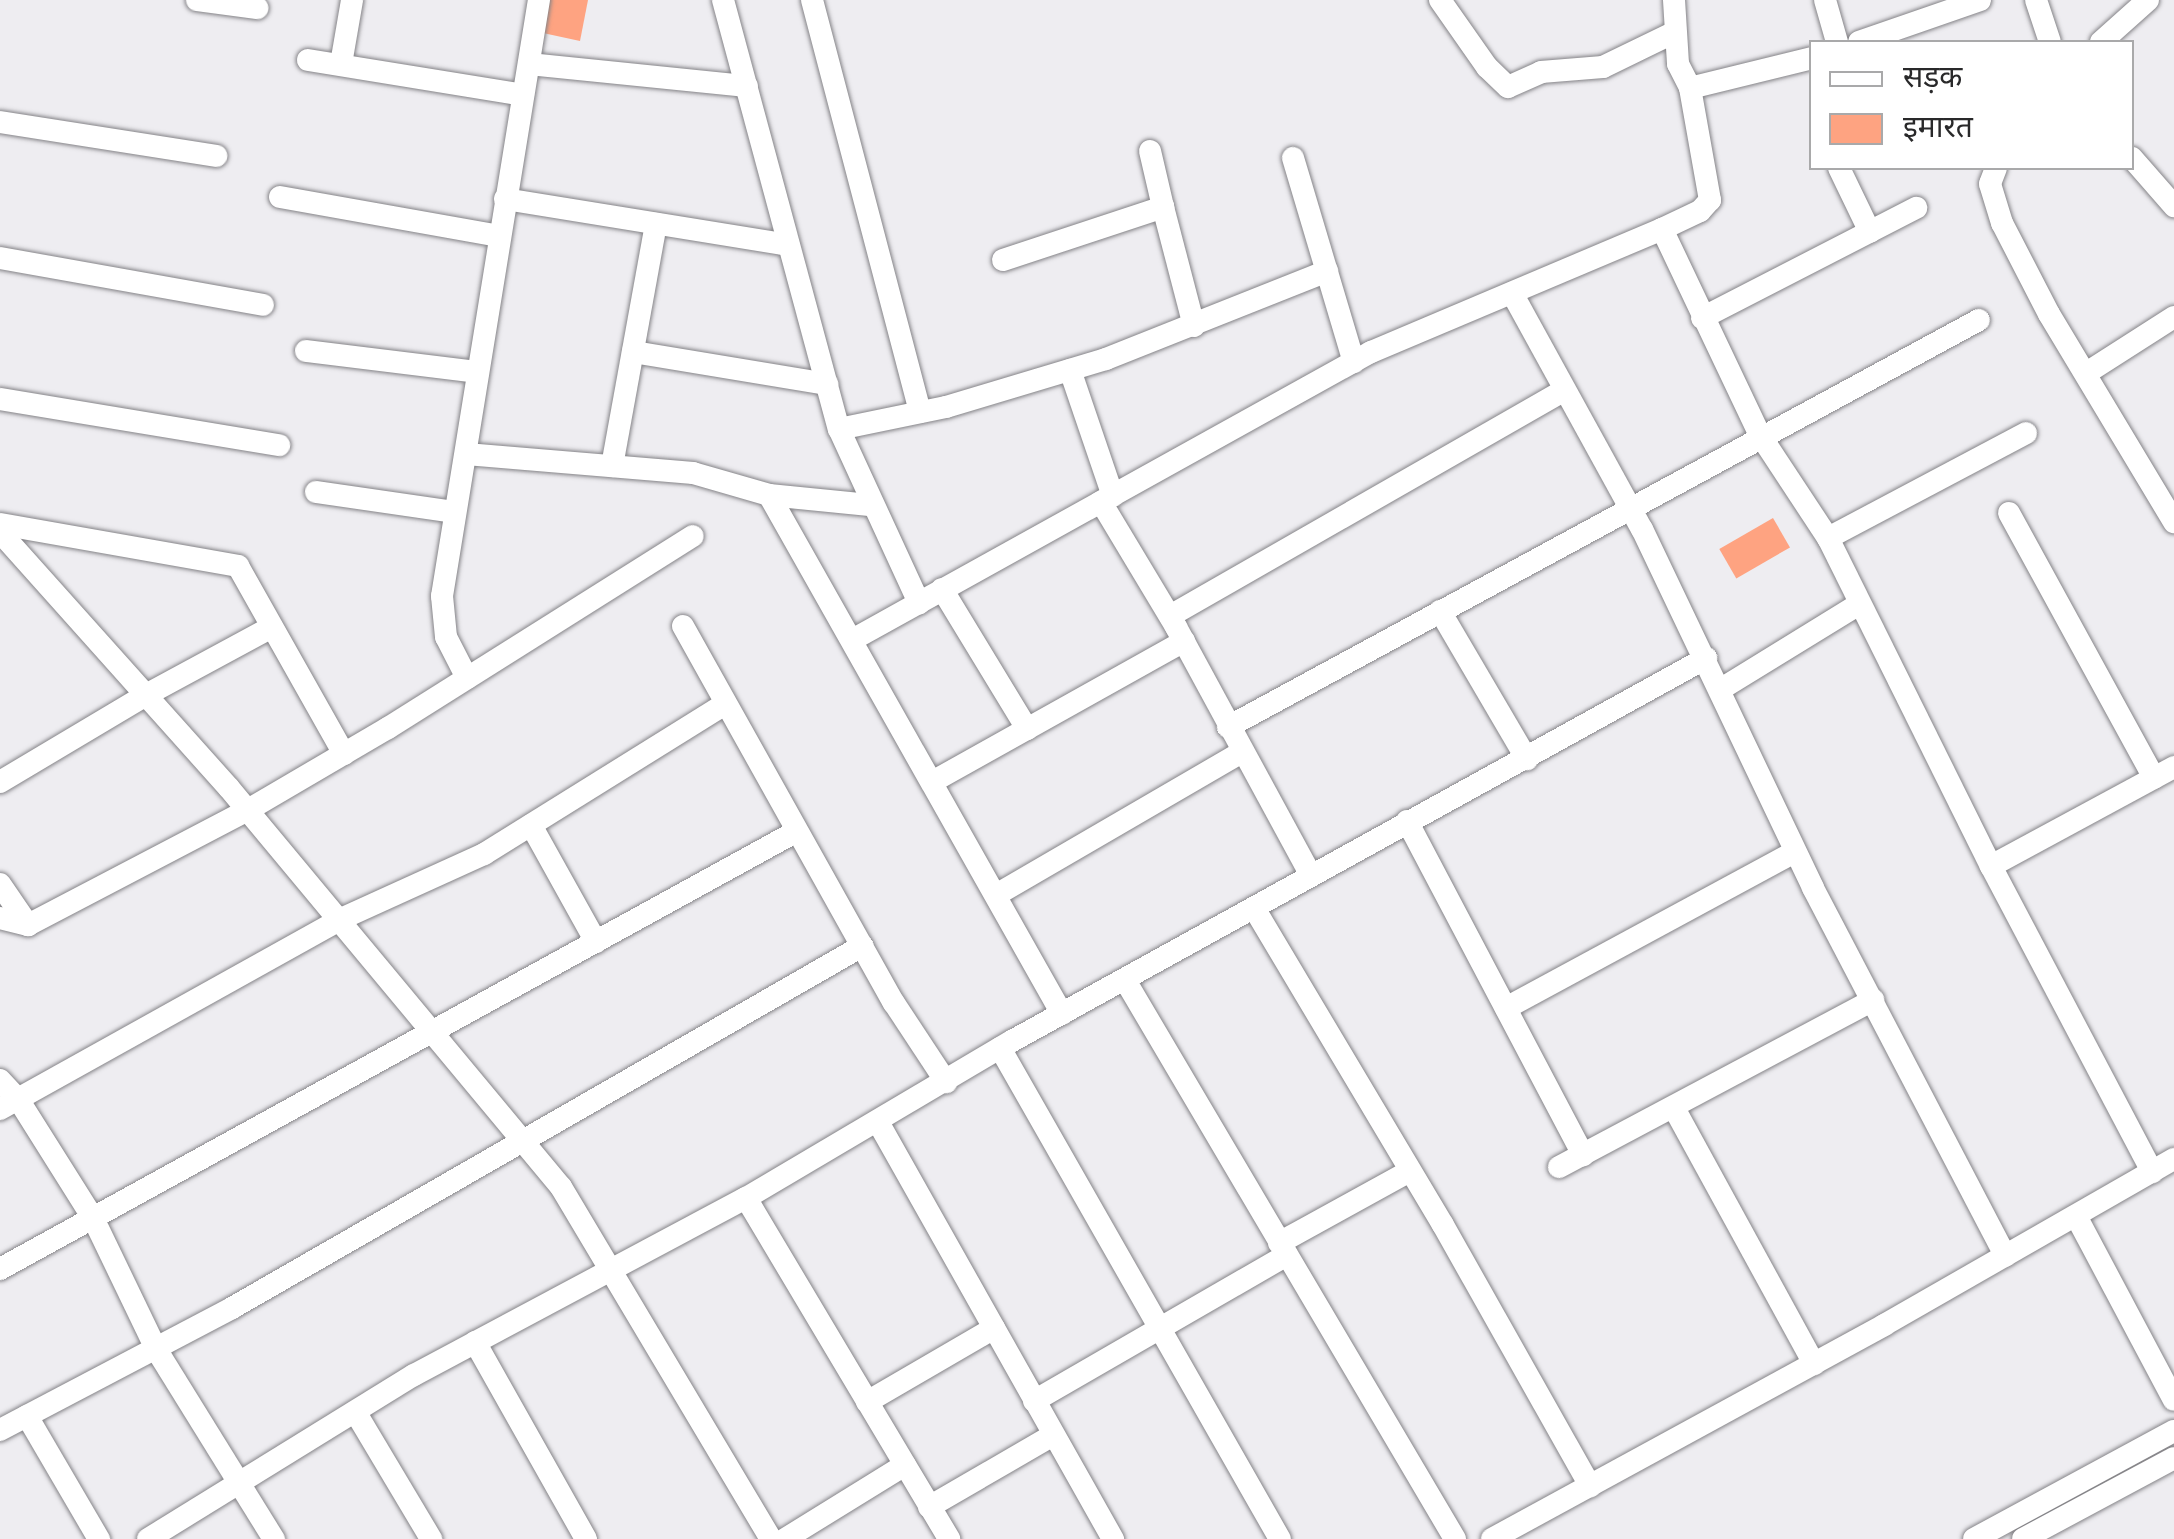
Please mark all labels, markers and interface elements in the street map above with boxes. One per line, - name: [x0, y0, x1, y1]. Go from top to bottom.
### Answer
- legend: [1809, 40, 2134, 170]
- text: सड़क: [1903, 59, 1962, 95]
- text: इमारत: [1903, 109, 1973, 145]

